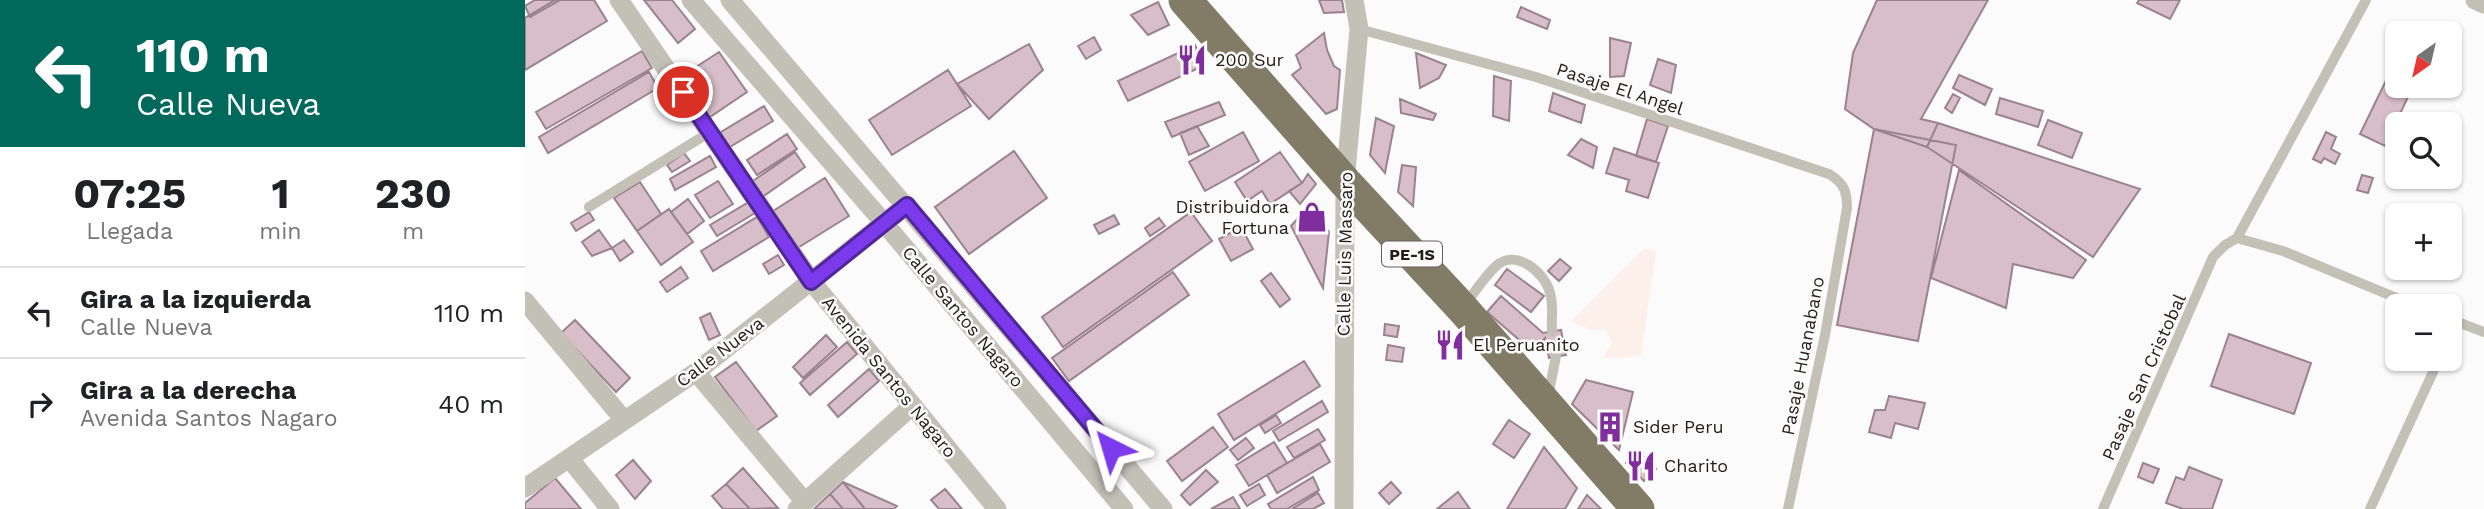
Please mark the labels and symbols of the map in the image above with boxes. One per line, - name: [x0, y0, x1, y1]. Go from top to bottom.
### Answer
- north arrow: [2385, 21, 2462, 98]
- restaurant icon: 200 Sur: [1175, 43, 1209, 77]
- place label: 200 Sur: [1215, 49, 1284, 70]
- street label: Pasaje El Angel: [1554, 58, 1687, 119]
- pin: [653, 62, 713, 122]
- street label: Calle Luis Massaro: [1333, 172, 1356, 336]
- place label: Distribuidora Fortuna: [1176, 196, 1289, 238]
- shop icon: Distribuidora Fortuna: [1295, 200, 1329, 234]
- street label: Calle Santos Nagaro: [898, 242, 1028, 391]
- road number: PE-1S: [1382, 242, 1442, 266]
- street label: Pasaje Huanabano: [1777, 275, 1828, 437]
- street label: Pasaje San Cristobal: [2097, 290, 2190, 463]
- street label: Avenida Santos Nagaro: [818, 292, 961, 462]
- street label: Calle Nueva: [672, 312, 767, 391]
- restaurant icon: El Peruanito: [1433, 328, 1467, 362]
- place label: El Peruanito: [1473, 334, 1580, 355]
- building icon: Sider Peru: [1593, 410, 1627, 444]
- position arrow: [1074, 411, 1148, 485]
- place label: Sider Peru: [1633, 416, 1724, 437]
- restaurant icon: Charito: [1624, 449, 1658, 483]
- place label: Charito: [1664, 455, 1728, 476]

